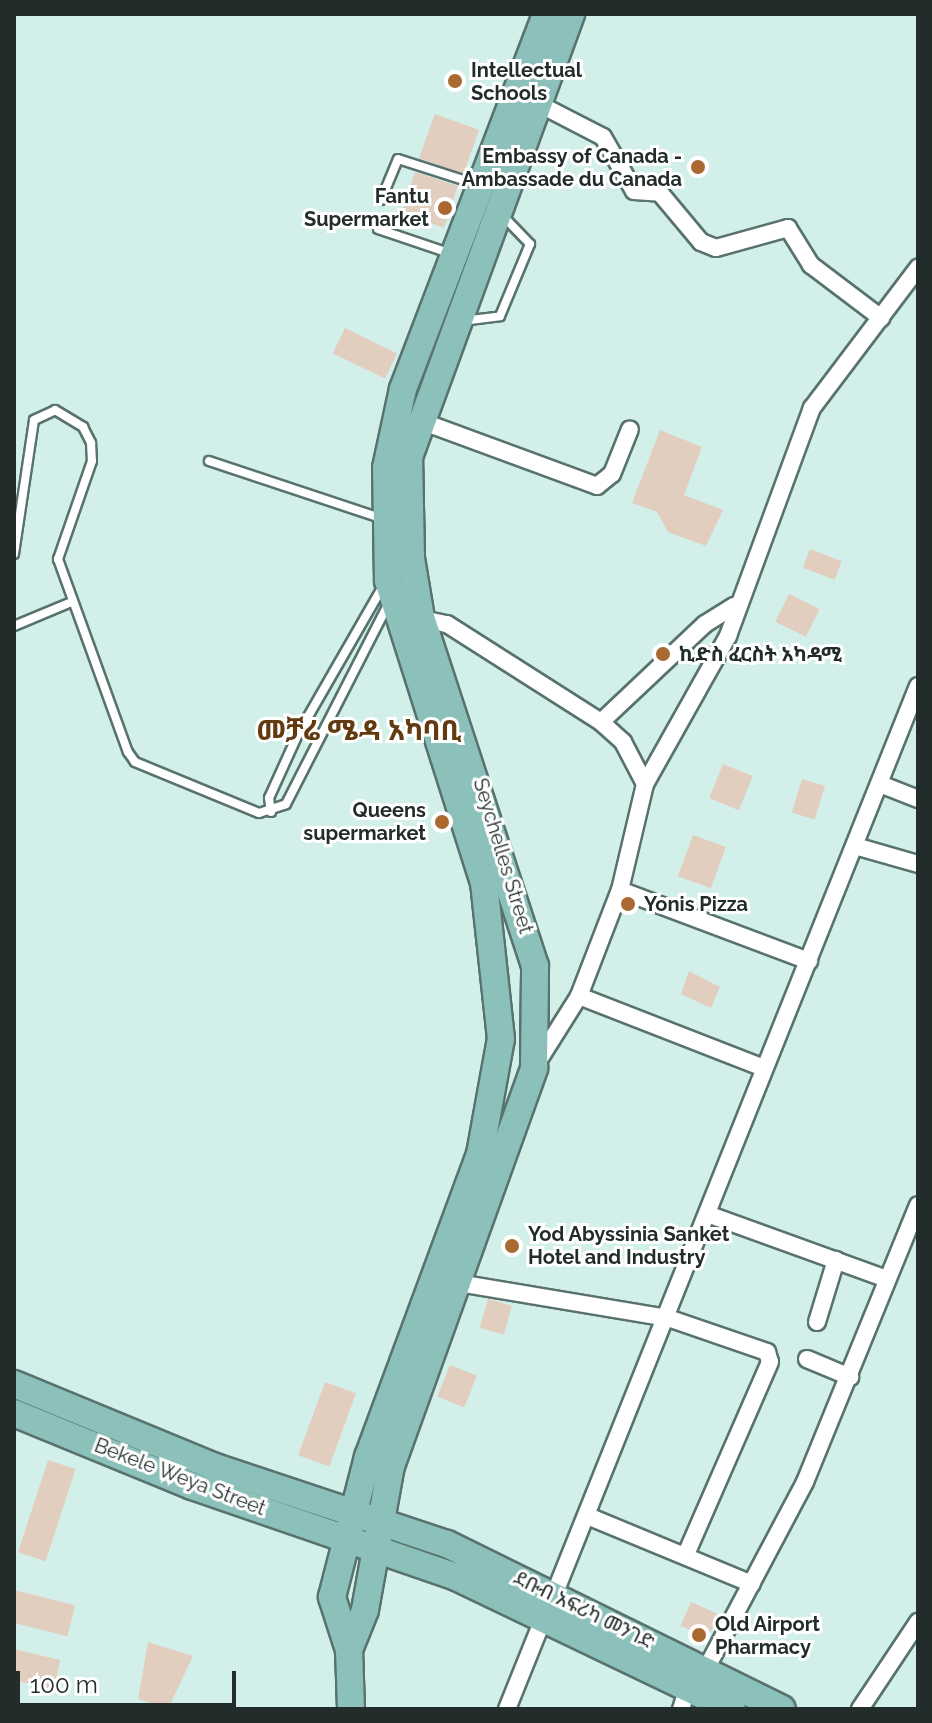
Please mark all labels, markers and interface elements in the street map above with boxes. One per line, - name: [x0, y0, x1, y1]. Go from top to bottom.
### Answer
- place label: Intellectual Schools: [471, 58, 582, 105]
- marker: Intellectual Schools: [446, 72, 464, 90]
- place label: Embassy of Canada - Ambassade du Canada: [462, 144, 682, 191]
- marker: Embassy of Canada - Ambassade du Canada: [689, 158, 707, 176]
- place label: Fantu Supermarket: [304, 184, 429, 231]
- marker: Fantu Supermarket: [436, 199, 454, 217]
- place label: ኪድስ ፈርስት አካዳሚ: [679, 642, 842, 666]
- marker: ኪድስ ፈርስት አካዳሚ: [654, 645, 672, 663]
- district label: መቻሬ ሜዳ አካባቢ: [257, 714, 461, 748]
- street label: Seychelles Street: [468, 775, 538, 937]
- place label: Queens supermarket: [303, 798, 426, 845]
- marker: Queens supermarket: [433, 813, 451, 831]
- place label: Yonis Pizza: [644, 892, 748, 916]
- marker: Yonis Pizza: [619, 895, 637, 913]
- place label: Yod Abyssinia Sanket Hotel and Industry: [528, 1222, 730, 1269]
- marker: Yod Abyssinia Sanket Hotel and Industry: [503, 1237, 521, 1255]
- street label: Bekele Weya Street: [91, 1433, 269, 1521]
- street label: ደቡብ አፍሪካ መንገድ: [510, 1566, 658, 1654]
- place label: Old Airport Pharmacy: [715, 1612, 821, 1659]
- marker: Old Airport Pharmacy: [690, 1626, 708, 1644]
- scale bar: [20, 1655, 240, 1705]
- text: 100 m: [30, 1670, 98, 1699]

